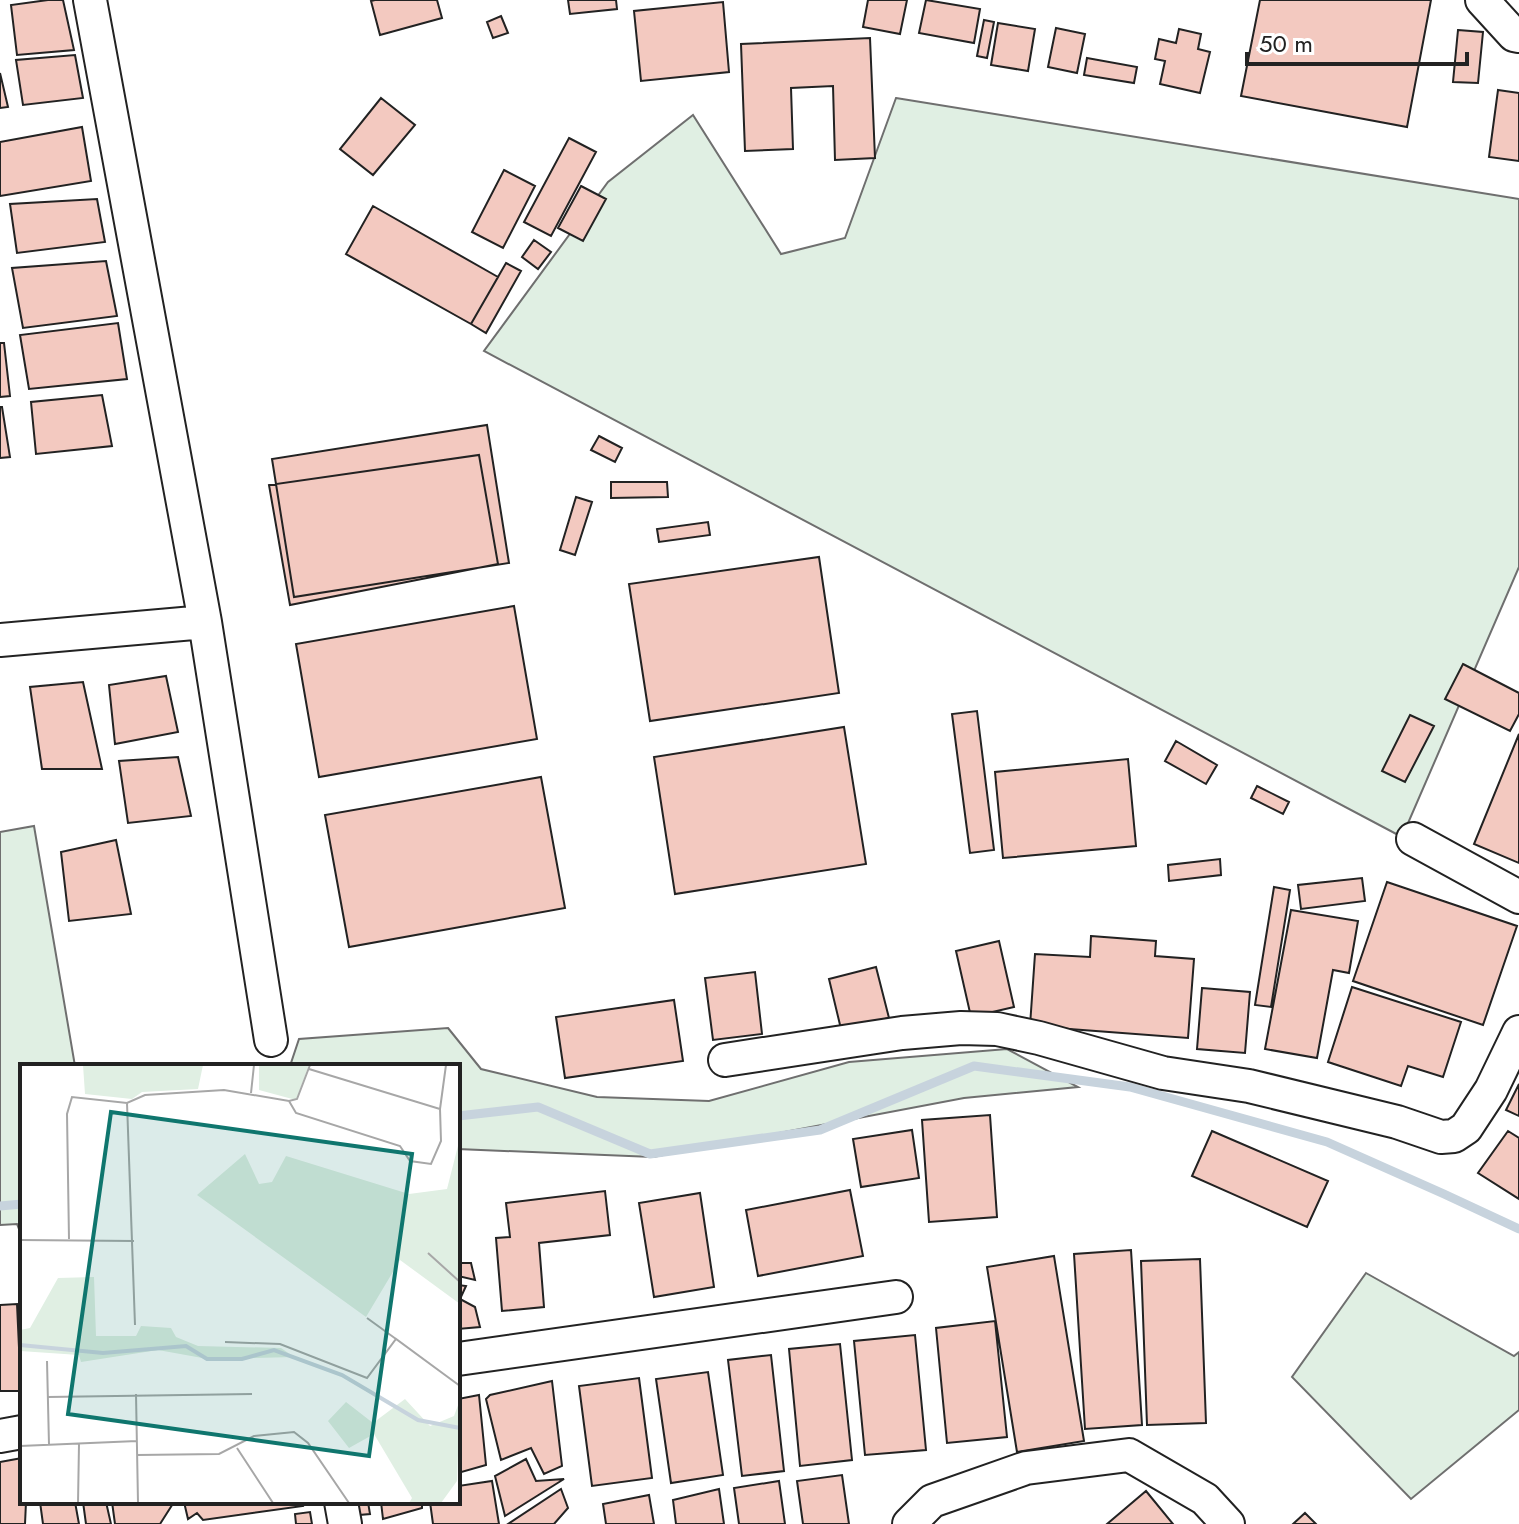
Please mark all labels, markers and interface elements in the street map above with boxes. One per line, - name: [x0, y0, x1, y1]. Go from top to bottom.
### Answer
- scale bar: [1247, 16, 1467, 66]
- text: 50 m: [1259, 26, 1313, 61]
- inset map: [20, 1064, 460, 1504]

